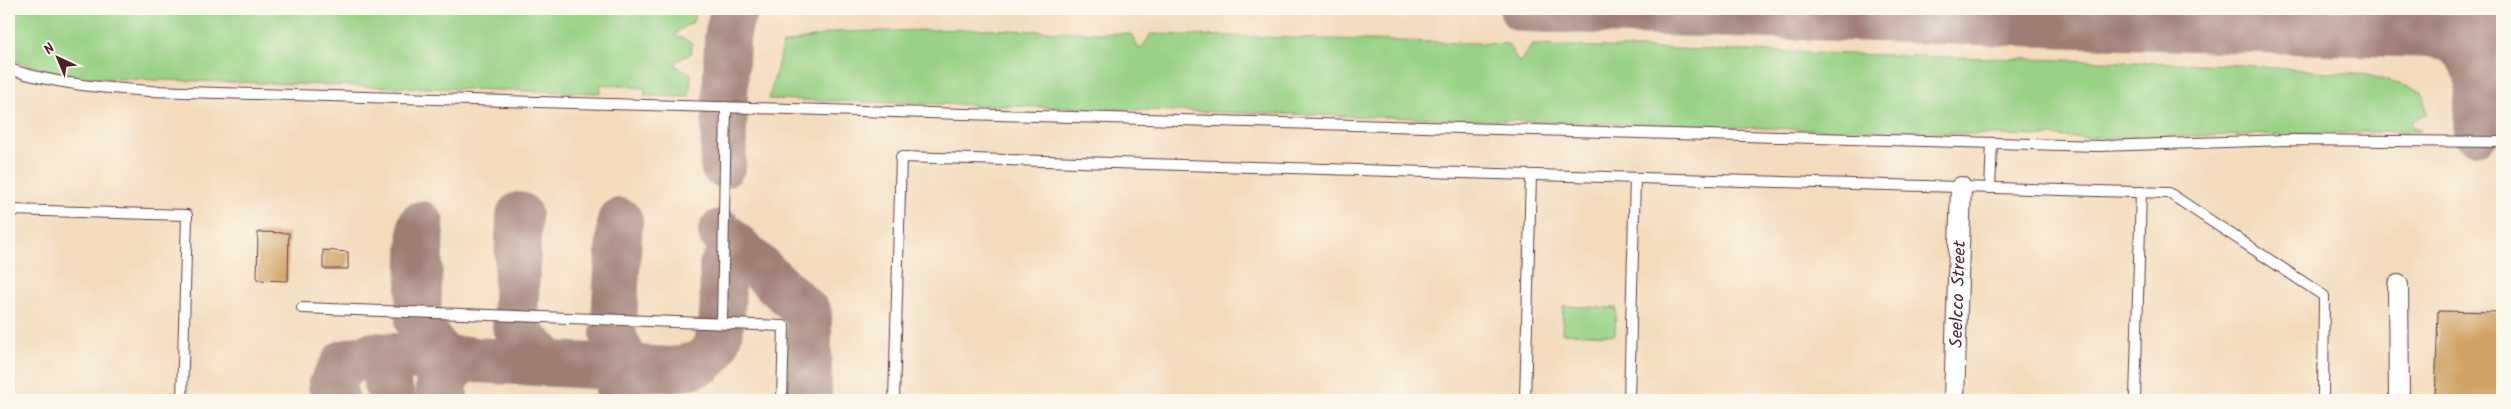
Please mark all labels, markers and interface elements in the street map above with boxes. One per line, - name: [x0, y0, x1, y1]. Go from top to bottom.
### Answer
- north arrow: [32, 32, 82, 82]
- text: N: [39, 38, 61, 60]
- street label: Seelcco Street: [1943, 239, 1975, 348]

